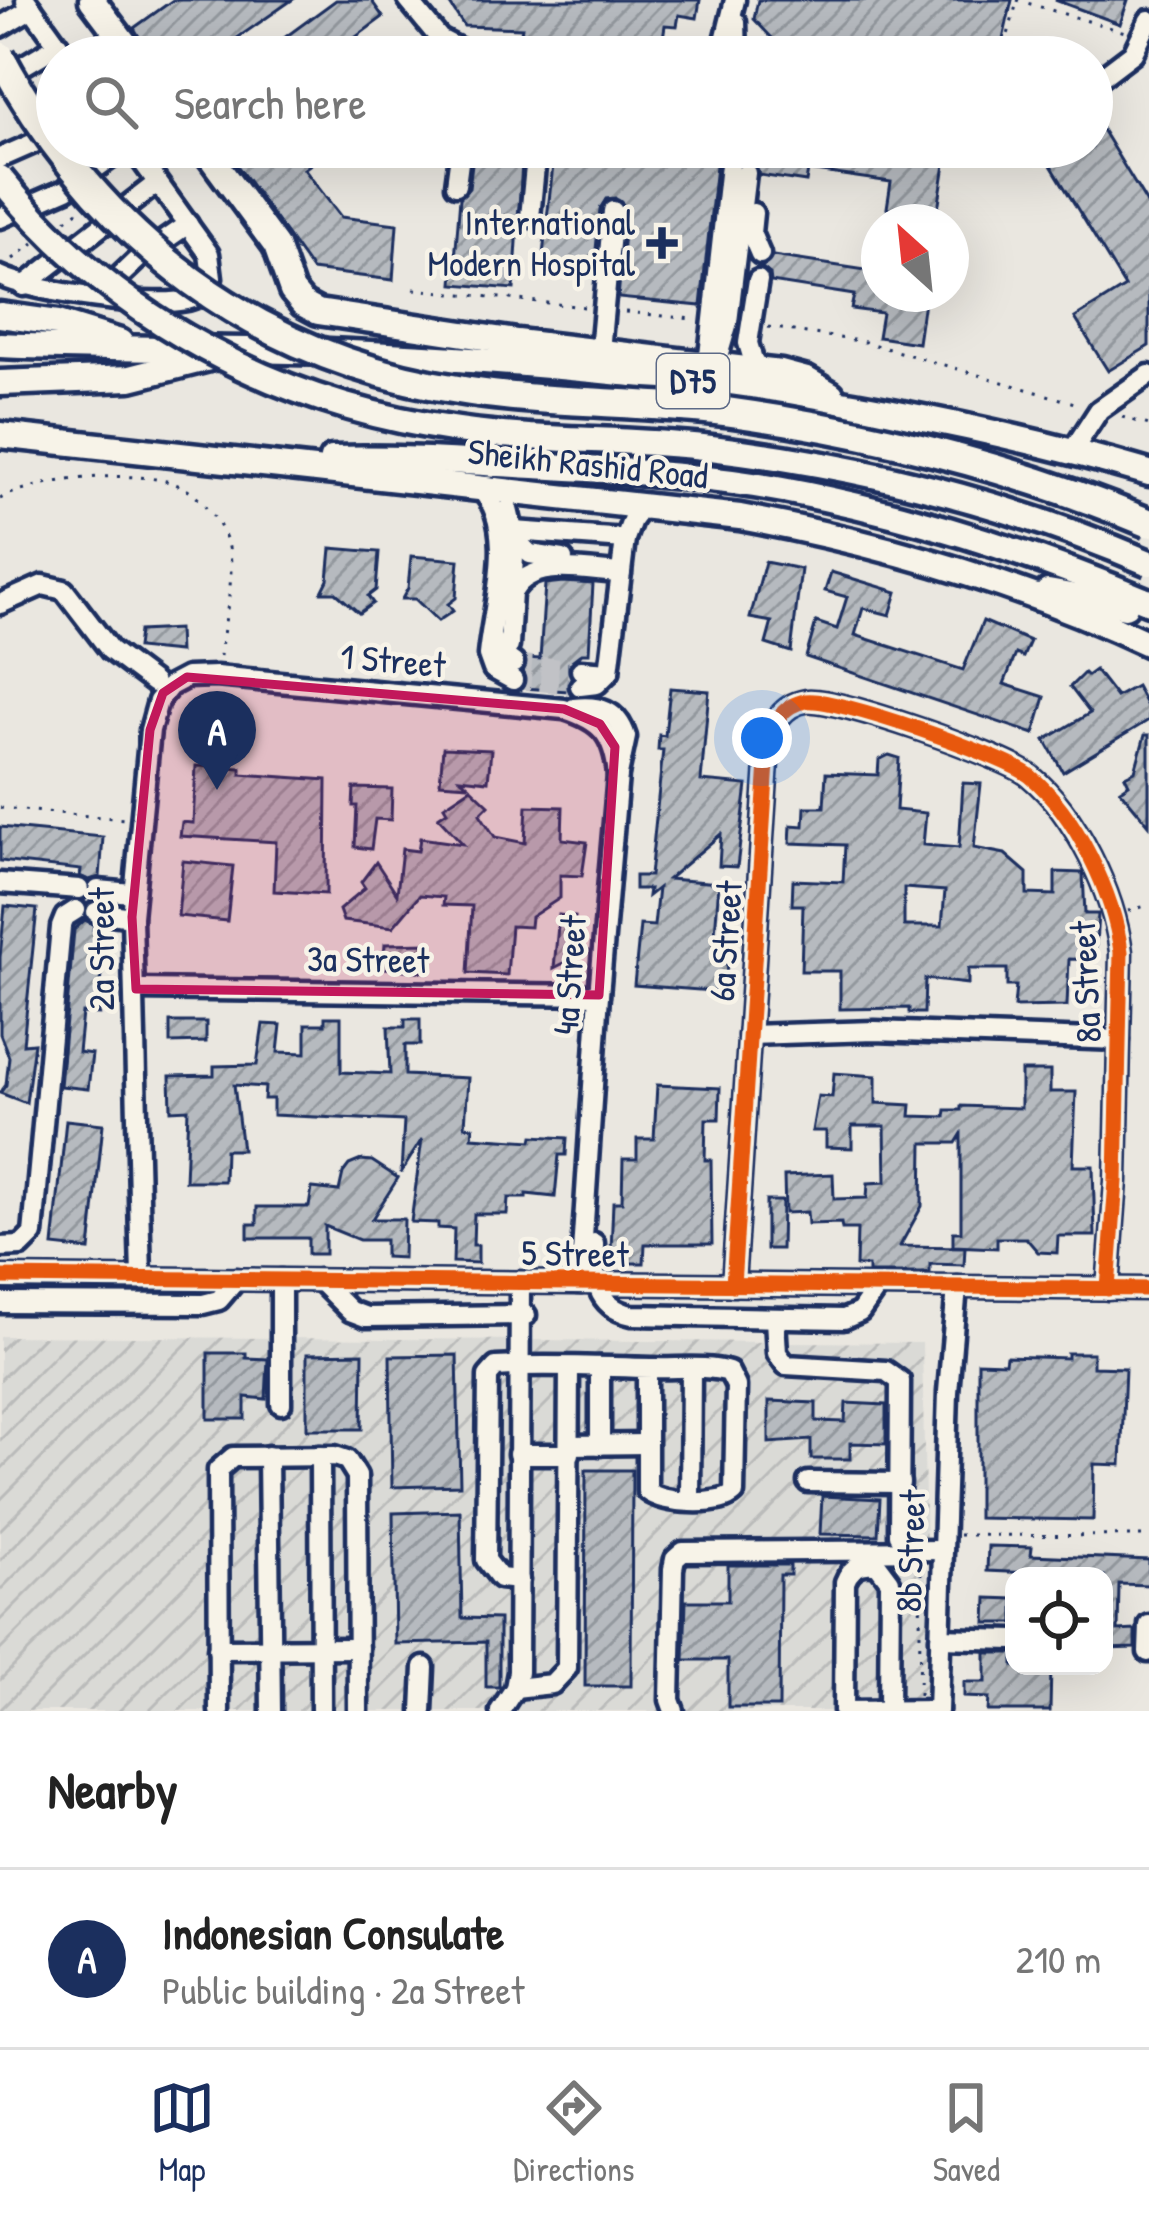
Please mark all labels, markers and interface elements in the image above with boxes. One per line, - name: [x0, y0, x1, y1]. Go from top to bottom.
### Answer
- search box: [36, 36, 1113, 168]
- icon: search: [78, 69, 144, 135]
- text: Search here: [174, 72, 366, 133]
- place label: International Modern Hospital: [428, 197, 635, 287]
- north arrow: [861, 204, 969, 312]
- marker: International Modern Hospital: [646, 227, 678, 259]
- road number: D75: [657, 354, 729, 408]
- street label: Sheikh Rashid Road: [466, 426, 711, 499]
- street label: 1 Street: [339, 631, 448, 689]
- pin: A: [178, 691, 256, 790]
- your location: [732, 708, 792, 768]
- street label: 6a Street: [696, 879, 753, 1003]
- street label: 2a Street: [76, 887, 125, 1011]
- street label: 4a Street: [540, 913, 597, 1036]
- street label: 8a Street: [1057, 919, 1112, 1044]
- street label: 3a Street: [306, 933, 430, 984]
- street label: 5 Street: [521, 1227, 630, 1278]
- street label: 8b Street: [883, 1488, 936, 1613]
- map controls: [1005, 1567, 1113, 1675]
- button: locate: [1005, 1567, 1113, 1675]
- text: Nearby: [48, 1755, 178, 1824]
- text: Indonesian Consulate: [162, 1902, 504, 1963]
- text: A: [77, 1932, 97, 1985]
- text: 210 m: [1016, 1932, 1101, 1985]
- text: Public building · 2a Street: [162, 1963, 524, 2016]
- tab: Map: [149, 2075, 215, 2191]
- tab: Directions: [513, 2075, 635, 2191]
- tab: Saved: [933, 2075, 1000, 2191]

